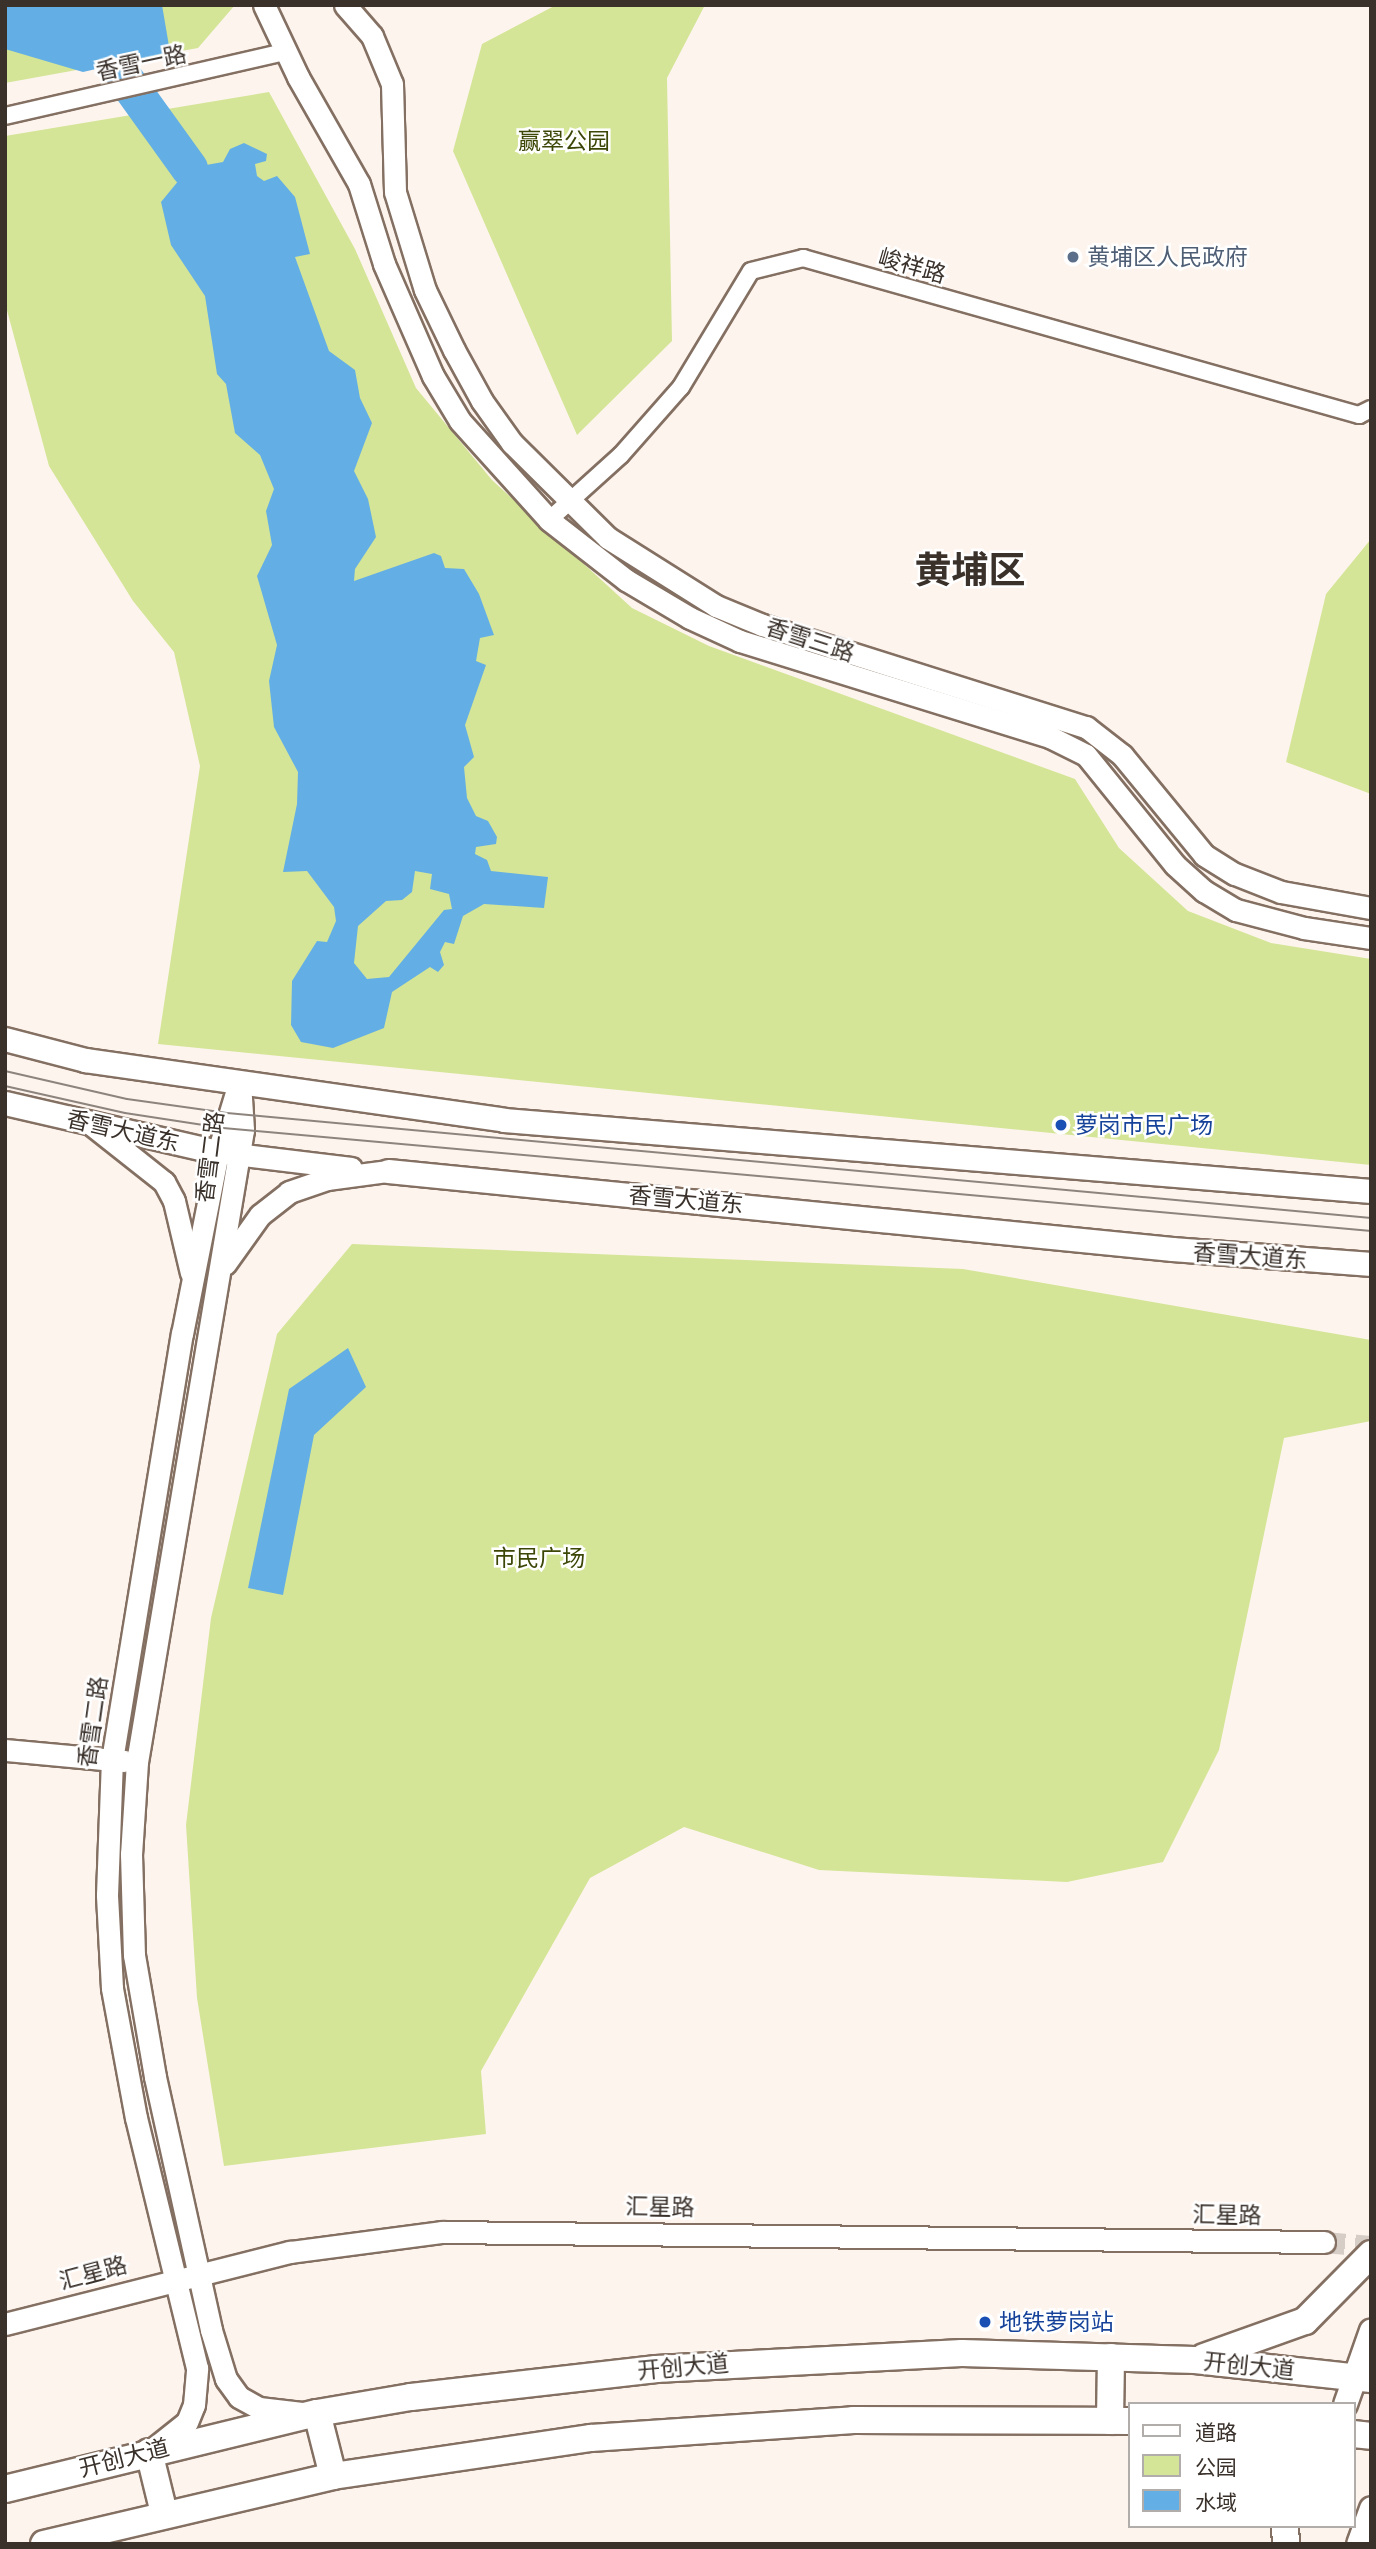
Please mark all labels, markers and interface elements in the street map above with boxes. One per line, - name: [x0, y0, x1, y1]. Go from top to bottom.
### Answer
- street label: 香雪一路: [93, 40, 189, 86]
- park label: 赢翠公园: [518, 127, 610, 155]
- street label: 峻祥路: [875, 243, 949, 289]
- place label: 黄埔区人民政府: [1087, 243, 1248, 271]
- marker: 黄埔区人民政府: [1065, 249, 1081, 265]
- district label: 黄埔区: [915, 548, 1025, 592]
- street label: 香雪三路: [762, 613, 858, 667]
- street label: 香雪大道东: [64, 1105, 182, 1157]
- street label: 香雪二路: [191, 1110, 229, 1204]
- place label: 萝岗市民广场: [1075, 1111, 1213, 1139]
- marker: 萝岗市民广场: [1053, 1117, 1069, 1133]
- street label: 香雪大道东: [628, 1181, 744, 1219]
- street label: 香雪大道东: [1192, 1238, 1308, 1274]
- park label: 市民广场: [493, 1544, 585, 1572]
- street label: 香雪二路: [73, 1675, 113, 1769]
- street label: 汇星路: [625, 2193, 695, 2221]
- street label: 汇星路: [1192, 2201, 1262, 2229]
- street label: 汇星路: [56, 2251, 130, 2295]
- place label: 地铁萝岗站: [999, 2308, 1114, 2336]
- marker: 地铁萝岗站: [977, 2314, 993, 2330]
- street label: 开创大道: [1202, 2347, 1296, 2385]
- street label: 开创大道: [636, 2349, 730, 2385]
- legend: [1128, 2402, 1355, 2528]
- text: 道路: [1195, 2420, 1237, 2445]
- street label: 开创大道: [76, 2433, 172, 2483]
- text: 公园: [1195, 2455, 1237, 2480]
- text: 水域: [1195, 2490, 1237, 2515]

